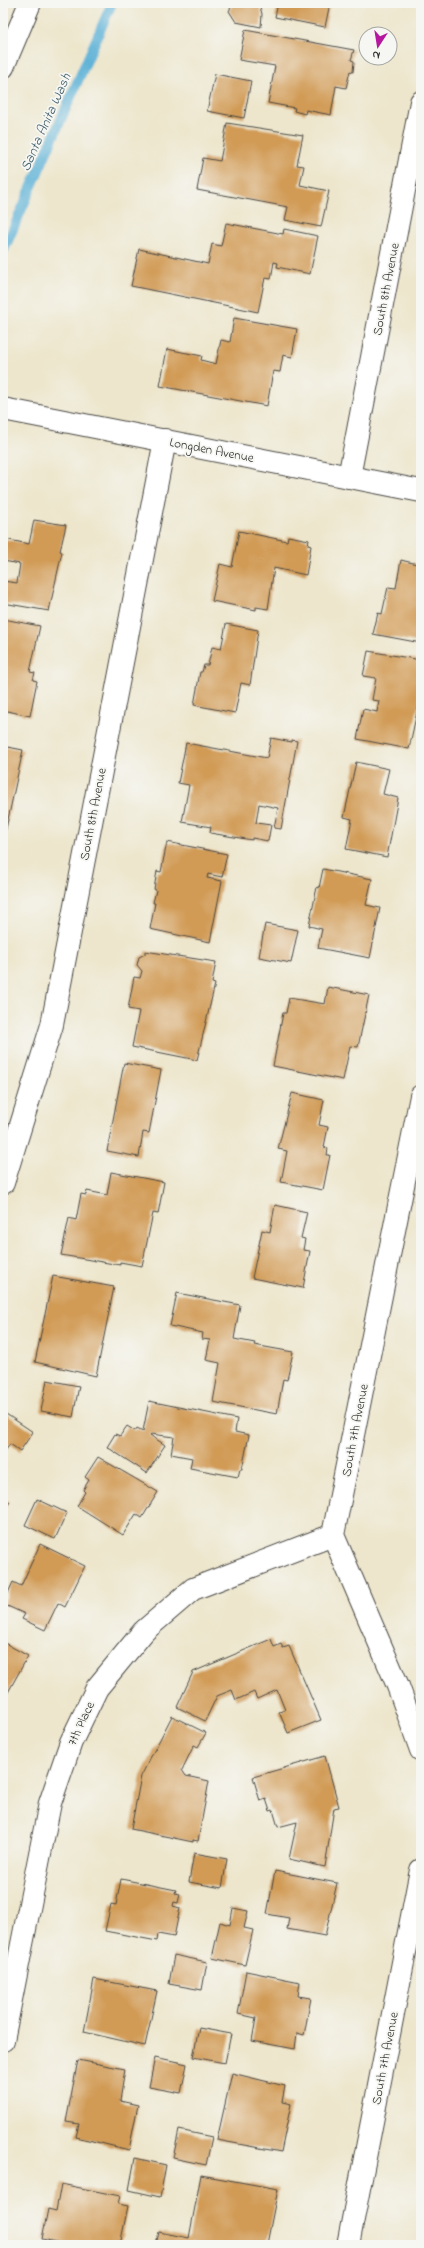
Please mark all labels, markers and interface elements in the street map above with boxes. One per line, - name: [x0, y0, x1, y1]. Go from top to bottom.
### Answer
- north arrow: [358, 26, 398, 66]
- text: N: [371, 46, 381, 63]
- water label: Santa Anita Wash: [15, 70, 77, 175]
- street label: South 8th Avenue: [368, 241, 405, 337]
- street label: Longden Avenue: [168, 433, 256, 469]
- street label: South 8th Avenue: [75, 766, 112, 862]
- street label: South 7th Avenue: [337, 1382, 374, 1478]
- street label: 7th Place: [63, 1698, 100, 1749]
- street label: South 7th Avenue: [367, 2010, 404, 2106]

